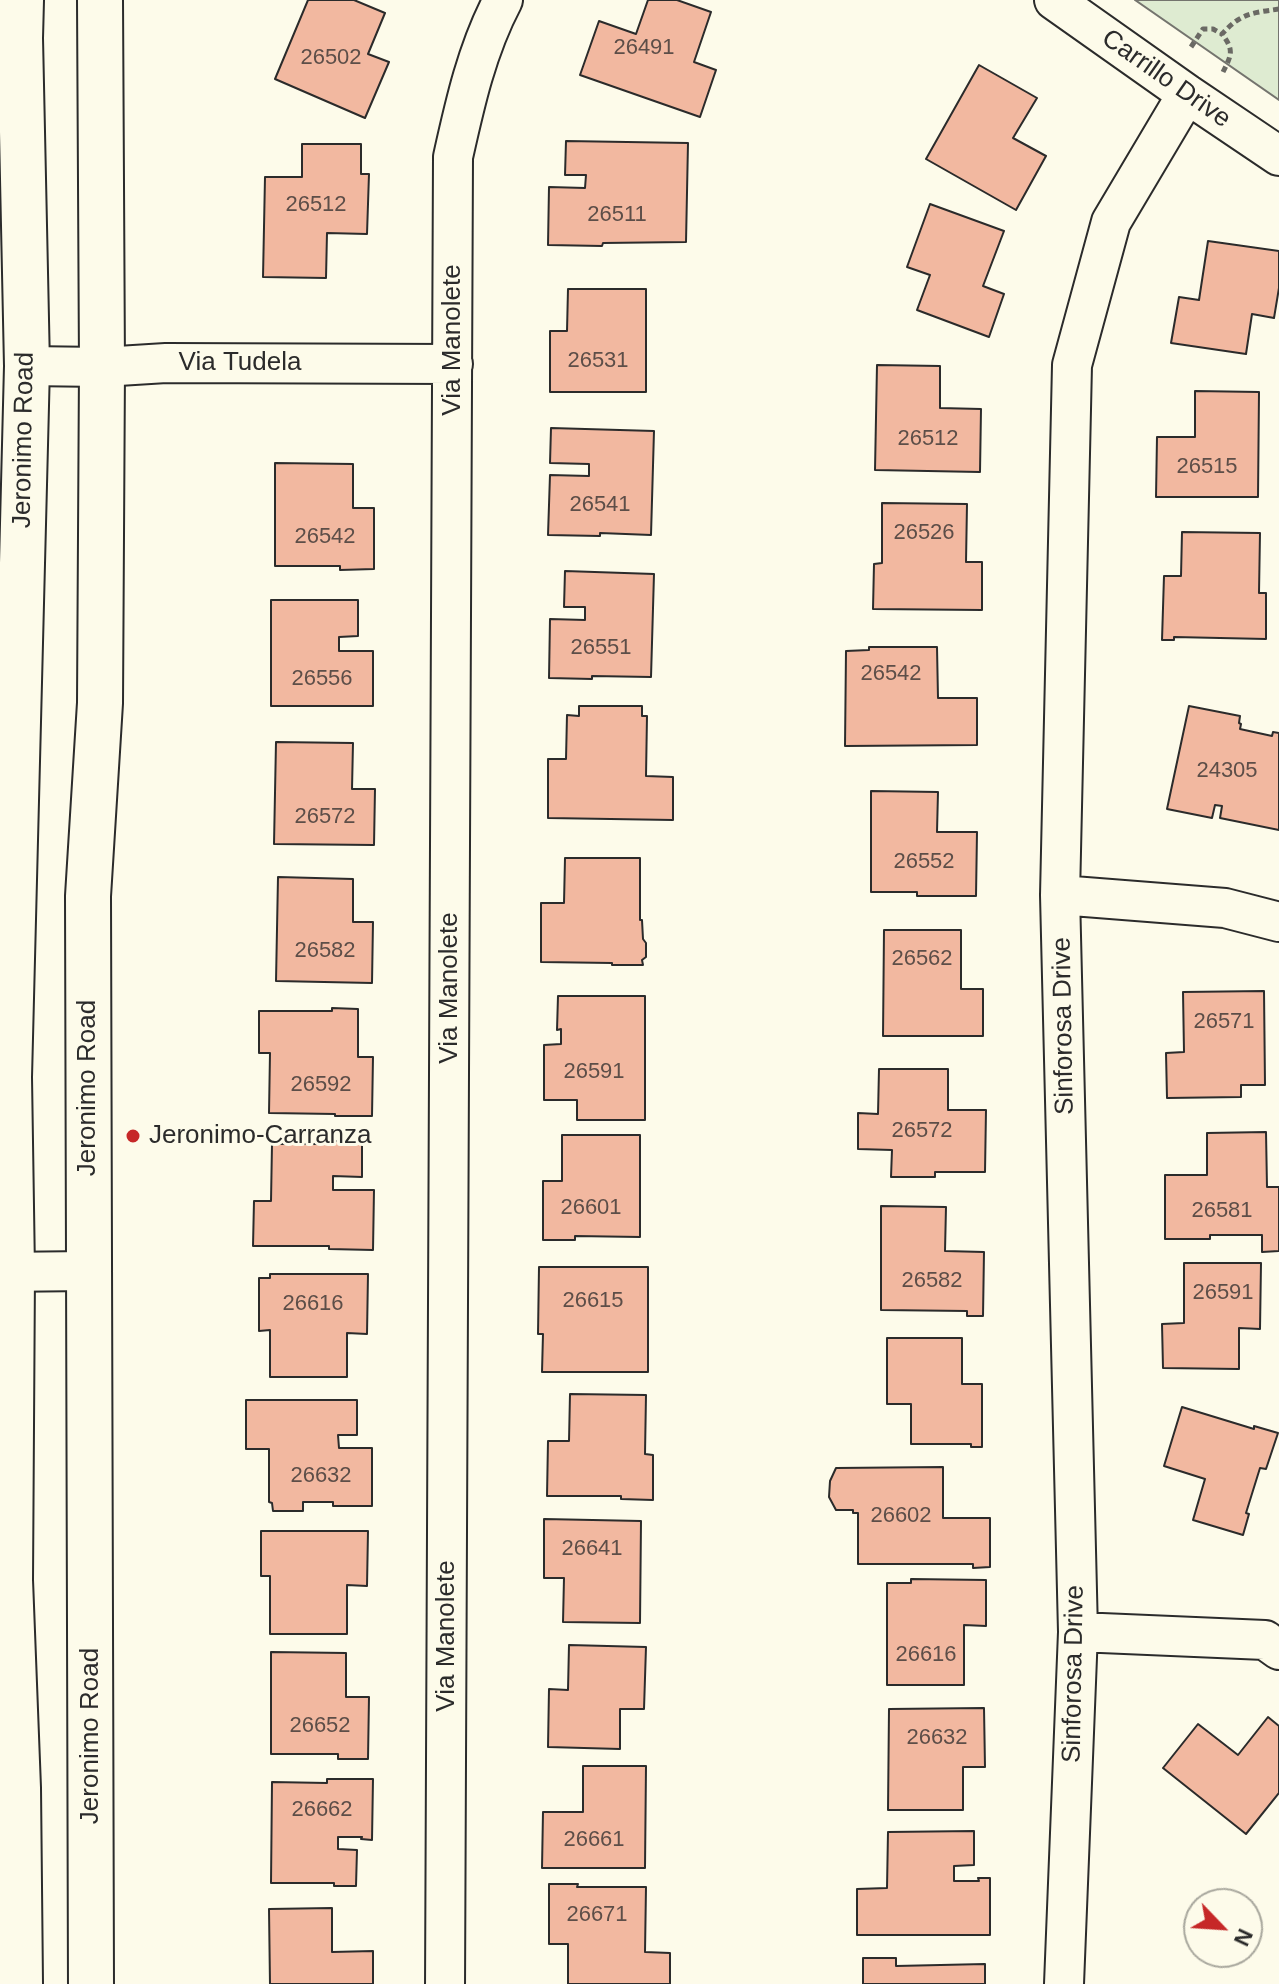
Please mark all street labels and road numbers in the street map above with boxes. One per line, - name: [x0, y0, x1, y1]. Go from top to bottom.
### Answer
- street label: Carrillo Drive: [1096, 23, 1236, 135]
- street label: Via Manolete: [437, 264, 469, 416]
- street label: Via Tudela: [179, 347, 301, 379]
- street label: Jeronimo Road: [7, 352, 41, 528]
- street label: Via Manolete: [434, 912, 466, 1064]
- street label: Sinforosa Drive: [1047, 937, 1081, 1115]
- street label: Jeronimo Road: [72, 1000, 104, 1176]
- street label: Via Manolete: [431, 1560, 463, 1712]
- street label: Sinforosa Drive: [1057, 1585, 1091, 1763]
- street label: Jeronimo Road: [75, 1648, 107, 1824]

